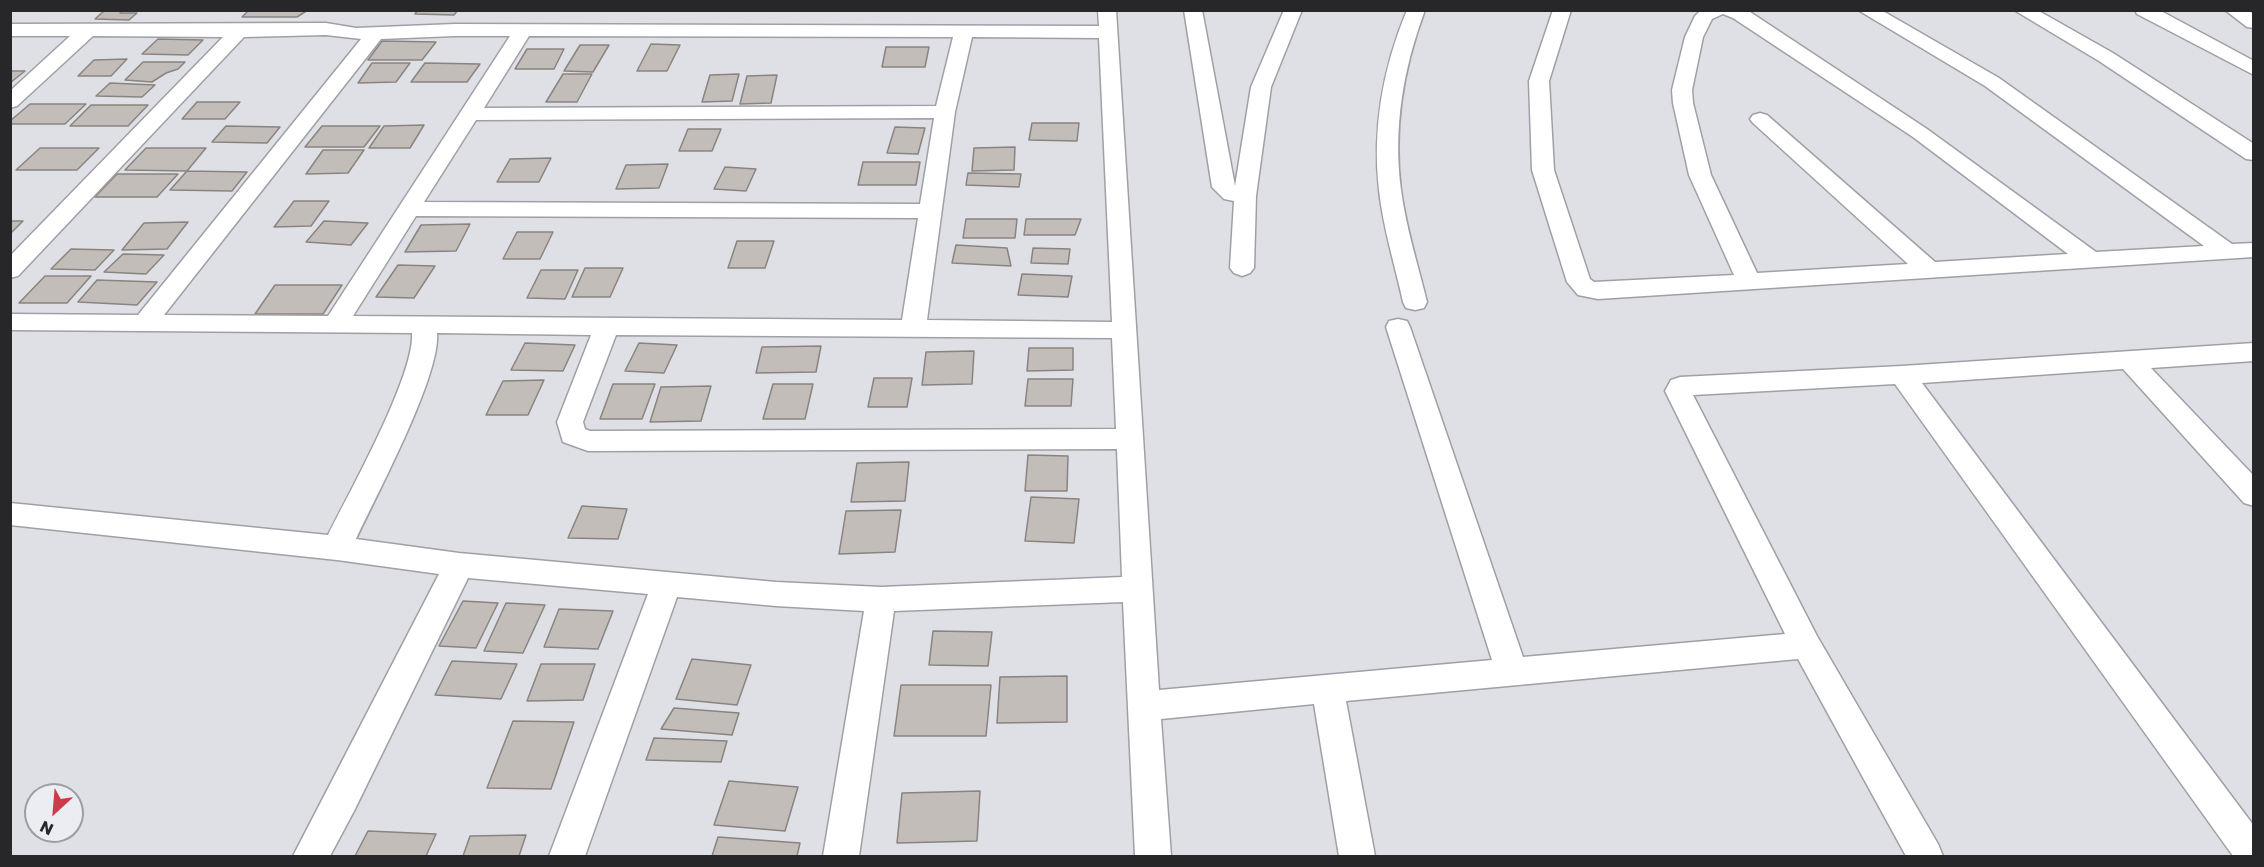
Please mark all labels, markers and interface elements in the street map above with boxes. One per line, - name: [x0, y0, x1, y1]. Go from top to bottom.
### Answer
- north arrow: [24, 783, 84, 843]
- text: N: [36, 815, 57, 841]

